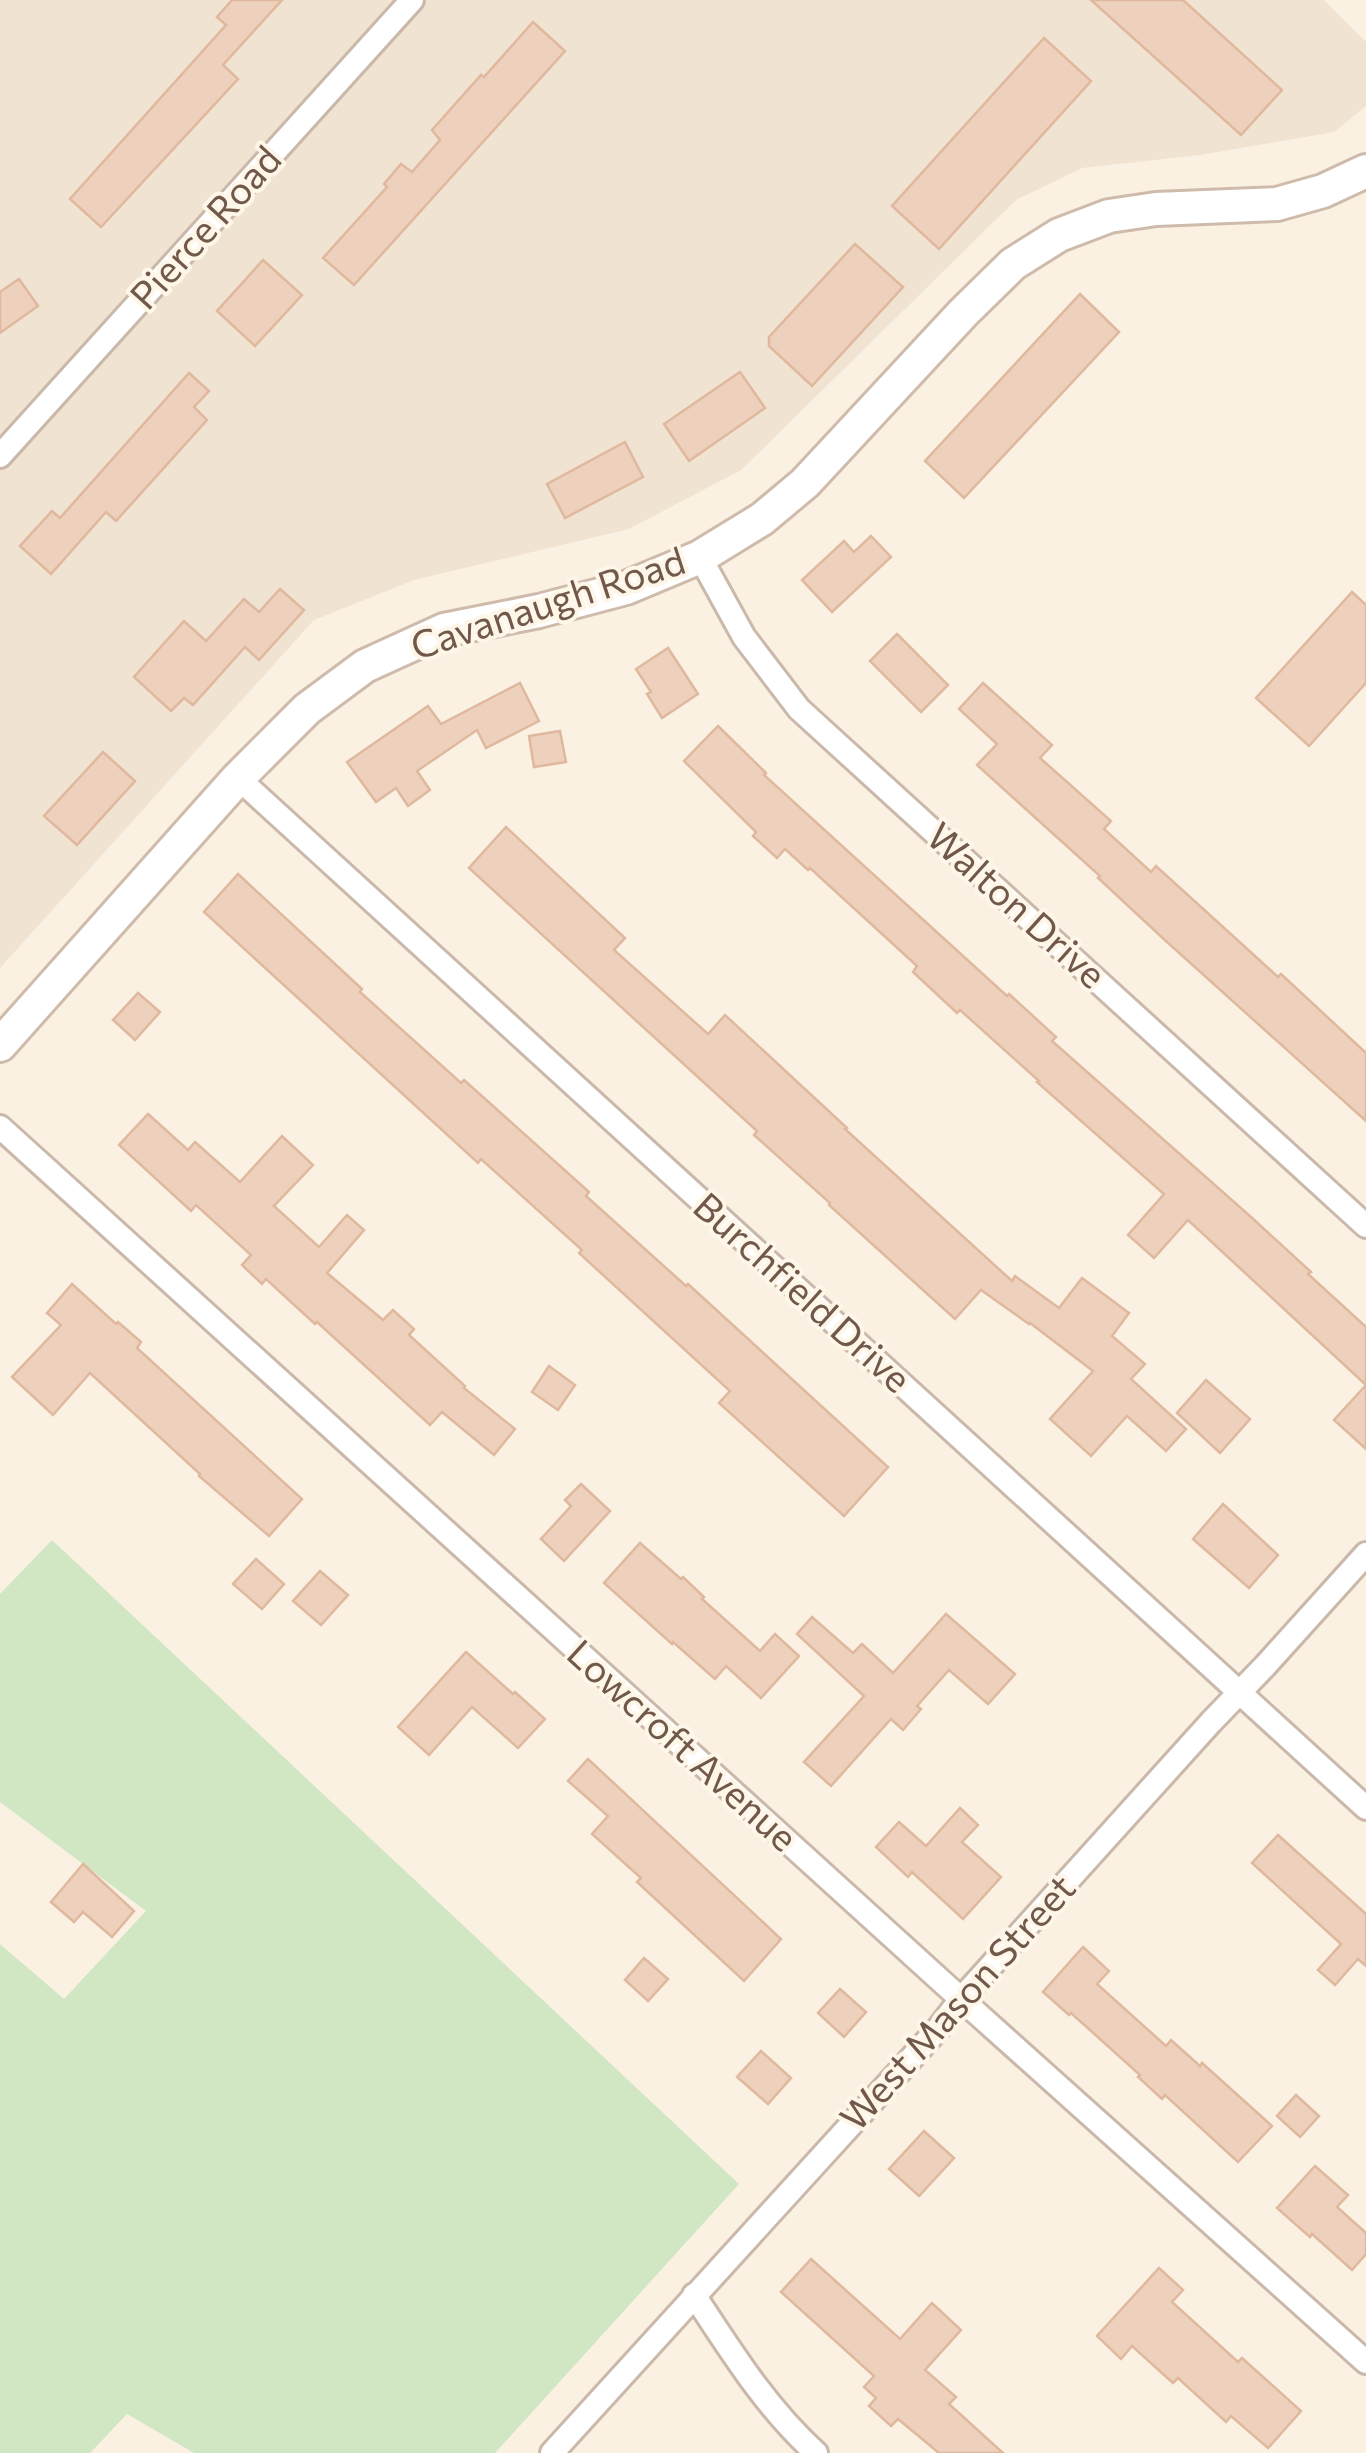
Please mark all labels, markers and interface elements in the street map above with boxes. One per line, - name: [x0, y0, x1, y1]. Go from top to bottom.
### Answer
- street label: Pierce Road: [119, 135, 290, 317]
- street label: Cavanaugh Road: [404, 535, 690, 668]
- street label: Walton Drive: [918, 811, 1117, 997]
- street label: Burchfield Drive: [685, 1181, 922, 1401]
- street label: Lowcroft Avenue: [559, 1628, 809, 1860]
- street label: West Mason Street: [829, 1864, 1084, 2139]

